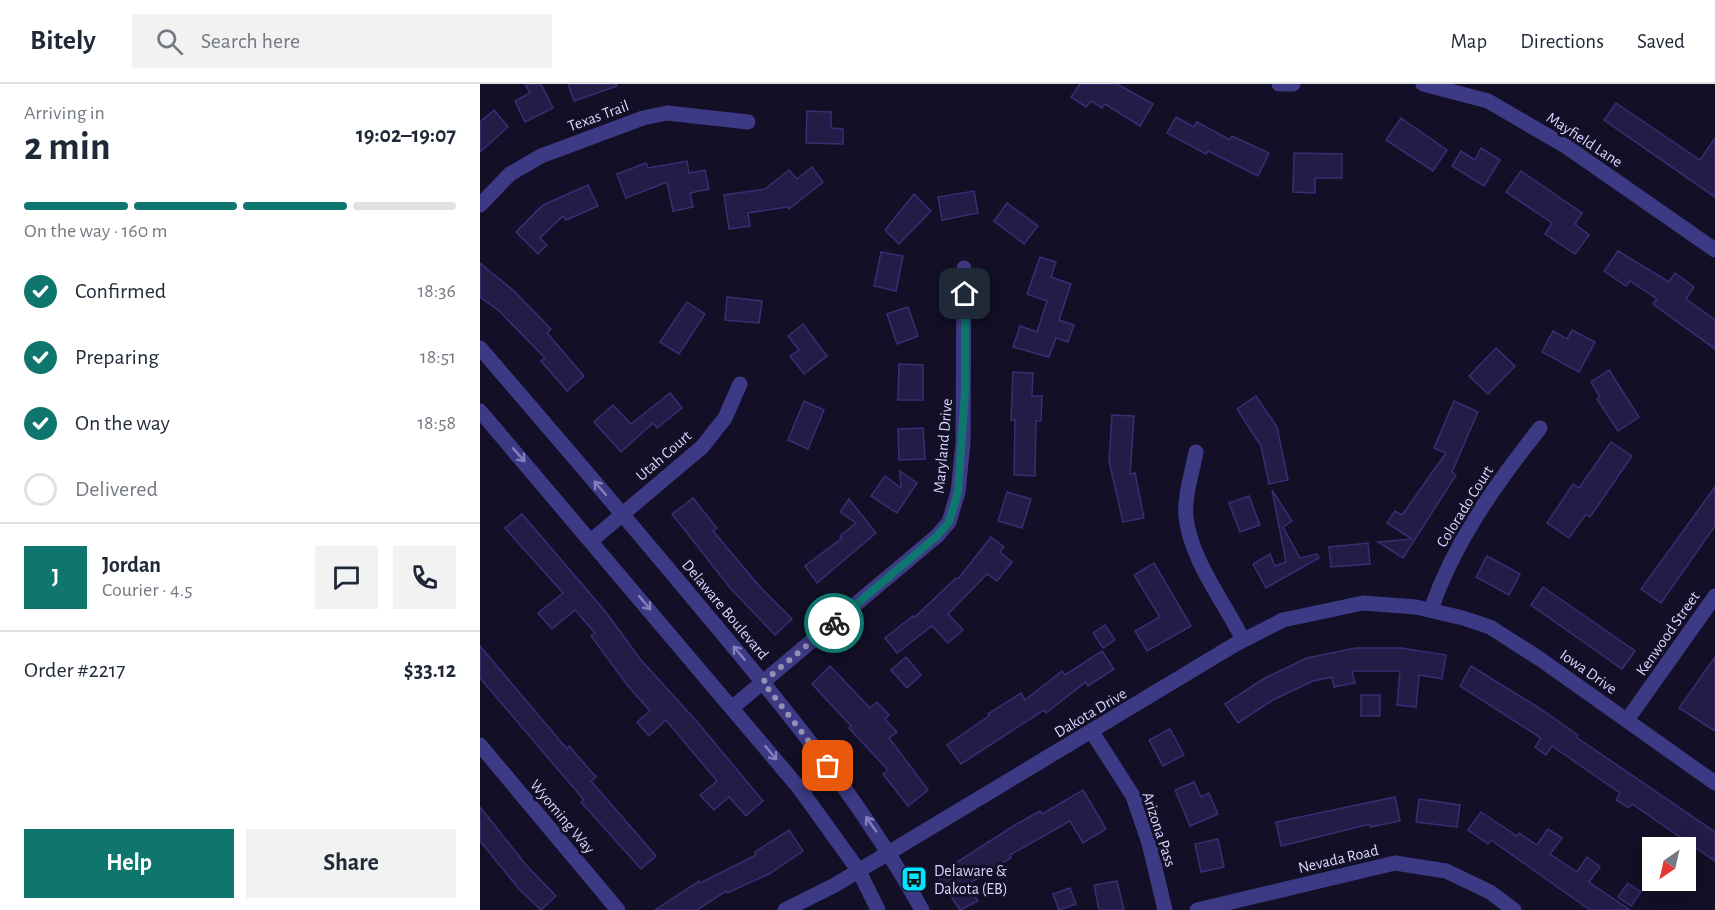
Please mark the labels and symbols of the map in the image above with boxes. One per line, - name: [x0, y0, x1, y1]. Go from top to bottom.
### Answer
- street label: Texas Trail: [566, 98, 631, 134]
- street label: Mayfield Lane: [1543, 109, 1625, 171]
- pin: [939, 268, 990, 319]
- street label: Maryland Drive: [931, 398, 956, 494]
- street label: Utah Court: [633, 428, 694, 484]
- one-way arrow: [512, 447, 526, 462]
- street label: Colorado Court: [1433, 463, 1496, 550]
- one-way arrow: [593, 481, 607, 496]
- street label: Delaware Boulevard: [679, 557, 771, 663]
- street label: Kenwood Street: [1633, 589, 1703, 679]
- courier: [804, 593, 864, 653]
- one-way arrow: [639, 595, 652, 611]
- one-way arrow: [732, 646, 746, 661]
- street label: Iowa Drive: [1557, 646, 1620, 697]
- street label: Dakota Drive: [1052, 685, 1129, 741]
- pin: [802, 740, 853, 791]
- one-way arrow: [764, 745, 777, 761]
- street label: Wyoming Way: [526, 777, 598, 857]
- street label: Arizona Pass: [1139, 790, 1179, 869]
- one-way arrow: [865, 816, 877, 832]
- north arrow: [1642, 837, 1696, 891]
- street label: Nevada Road: [1296, 842, 1380, 876]
- place label: Delaware & Dakota (EB): [934, 863, 1008, 897]
- bus stop icon: Delaware & Dakota (EB): [899, 864, 929, 894]

